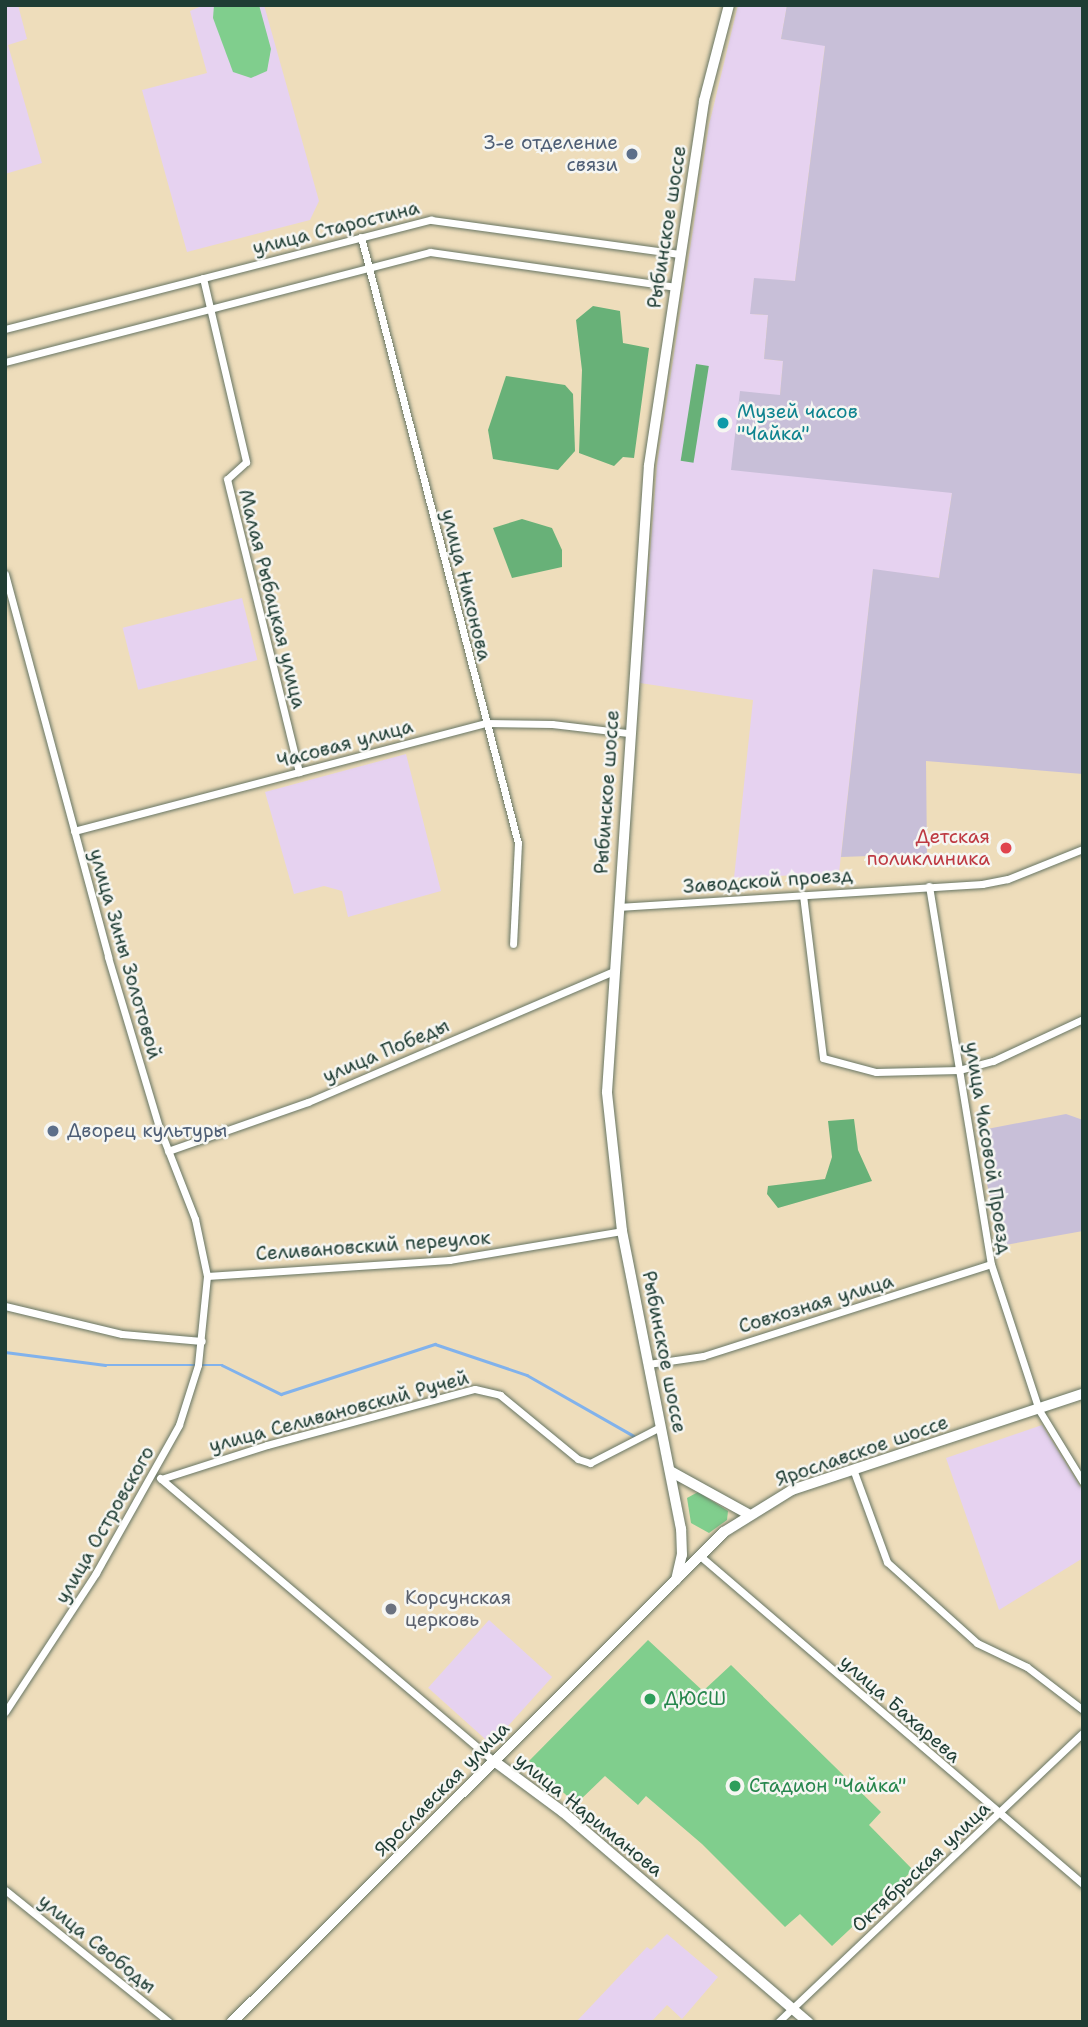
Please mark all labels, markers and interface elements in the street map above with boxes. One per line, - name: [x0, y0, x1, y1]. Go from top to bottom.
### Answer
- place label: 3-е отделение связи: [483, 132, 618, 176]
- street label: Рыбинское шоссе: [643, 144, 691, 310]
- marker: 3-е отделение связи: [624, 146, 640, 162]
- street label: улица Старостина: [250, 196, 422, 260]
- place label: Музей часов "Чайка": [737, 401, 858, 445]
- marker: Музей часов "Чайка": [715, 415, 731, 431]
- street label: Малая Рыбацкая улица: [234, 487, 310, 711]
- street label: улица Никонова: [436, 507, 496, 663]
- street label: Рыбинское шоссе: [590, 709, 624, 875]
- street label: Часовая улица: [274, 715, 416, 773]
- place label: Детская поликлиника: [867, 826, 990, 870]
- marker: Детская поликлиника: [996, 838, 1016, 858]
- street label: улица Зины Золотовой: [84, 846, 166, 1062]
- street label: Заводской проезд: [682, 864, 854, 898]
- street label: улица Победы: [319, 1014, 453, 1088]
- street label: улица Часовой Проезд: [960, 1040, 1016, 1256]
- place label: Дворец культуры: [67, 1120, 227, 1142]
- marker: Дворец культуры: [45, 1123, 61, 1139]
- street label: Селивановский переулок: [255, 1226, 491, 1266]
- street label: Рыбинское шоссе: [637, 1269, 691, 1435]
- street label: Совхозная улица: [736, 1270, 896, 1338]
- street label: улица Селивановский Ручей: [207, 1366, 471, 1458]
- street label: Ярославское шоссе: [773, 1411, 951, 1491]
- street label: улица Островского: [51, 1442, 159, 1608]
- place label: Корсунская церковь: [405, 1587, 511, 1631]
- marker: Корсунская церковь: [383, 1601, 399, 1617]
- street label: улица Бахарева: [835, 1650, 965, 1768]
- place label: ДЮСШ: [664, 1688, 726, 1710]
- marker: ДЮСШ: [642, 1691, 658, 1707]
- street label: Ярославская улица: [370, 1717, 514, 1861]
- street label: улица Нариманова: [511, 1748, 667, 1882]
- place label: Стадион "Чайка": [749, 1775, 907, 1797]
- marker: Стадион "Чайка": [727, 1778, 743, 1794]
- street label: Октябрьская улица: [847, 1797, 995, 1937]
- street label: улица Свободы: [34, 1890, 160, 1998]

